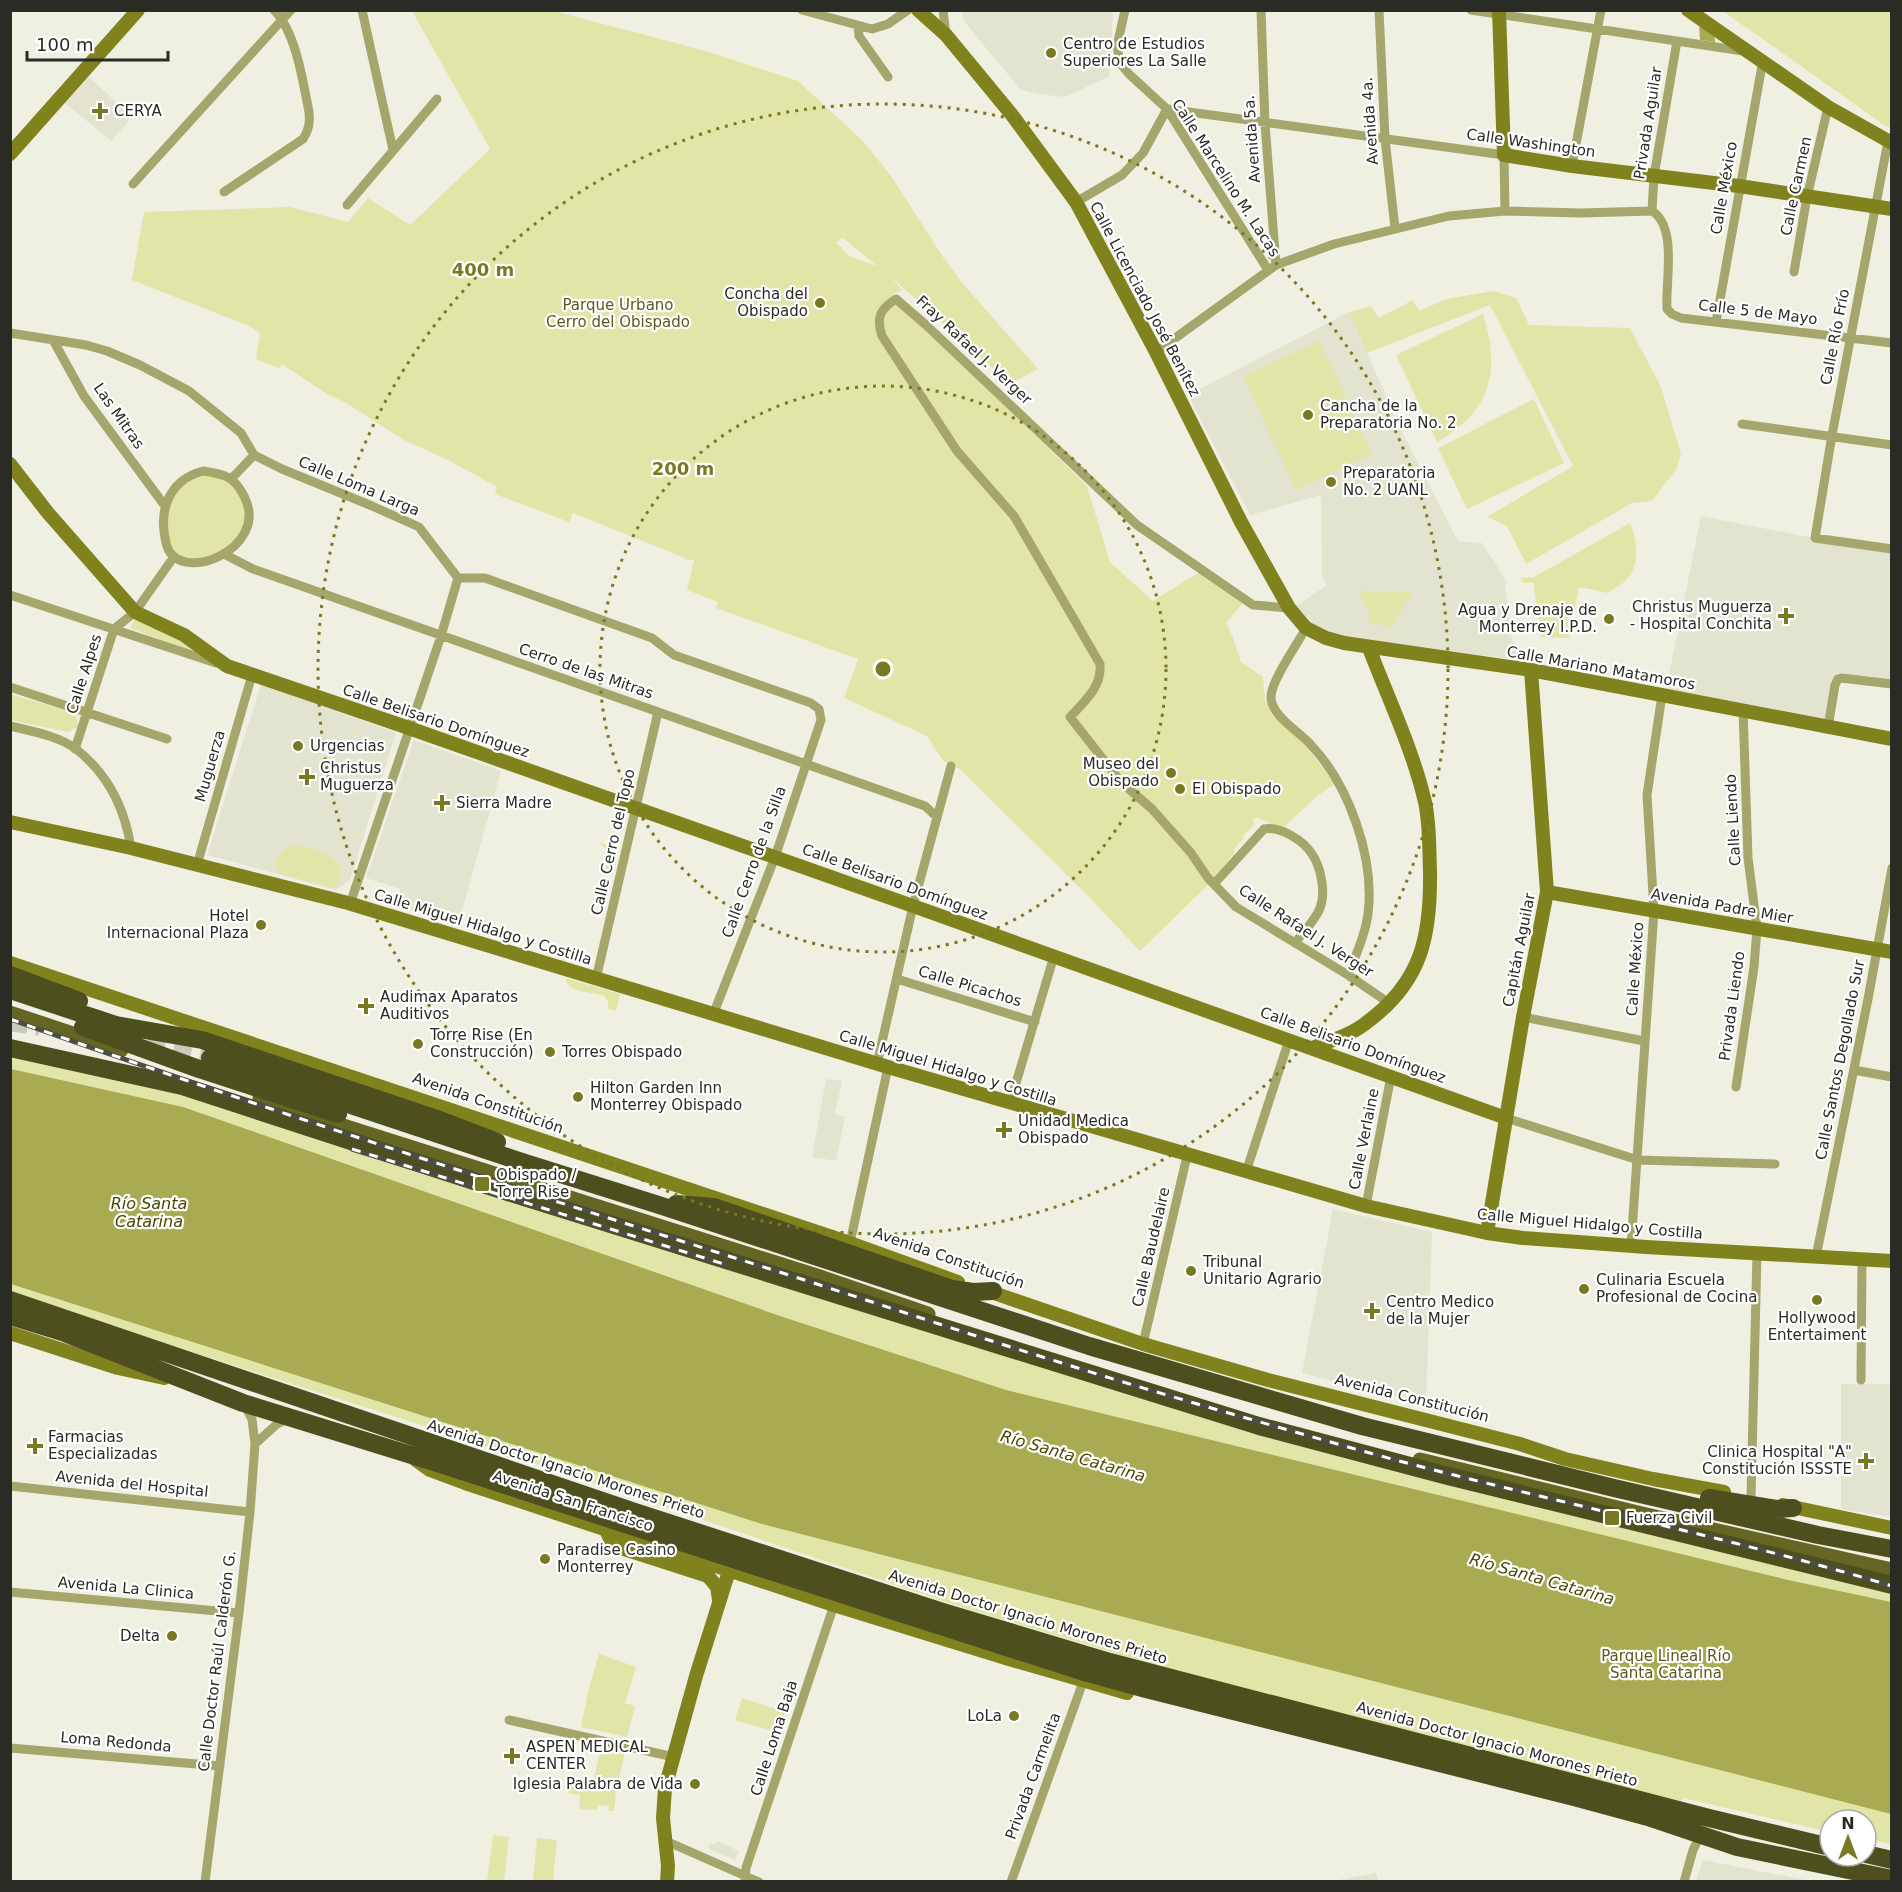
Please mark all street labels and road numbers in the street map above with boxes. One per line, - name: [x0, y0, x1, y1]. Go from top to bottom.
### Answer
- street label: Privada Aguilar: [1630, 65, 1666, 181]
- street label: Avenida 4a.: [1358, 76, 1382, 166]
- street label: Avenida 5a.: [1240, 94, 1264, 184]
- street label: Calle Marcelino M. Lacas: [1168, 96, 1284, 260]
- street label: Calle Washington: [1465, 125, 1597, 161]
- street label: Calle Carmen: [1777, 135, 1815, 237]
- street label: Calle México: [1707, 140, 1741, 236]
- street label: Calle Licenciado José Benítez: [1086, 198, 1204, 400]
- street label: Calle Río Frío: [1817, 287, 1853, 387]
- street label: Fray Rafael J. Verger: [912, 292, 1036, 409]
- street label: Calle 5 de Mayo: [1697, 296, 1819, 328]
- street label: Las Mitras: [90, 380, 148, 453]
- street label: Calle Loma Larga: [296, 452, 422, 520]
- street label: Calle Alpes: [63, 632, 105, 716]
- street label: Cerro de las Mitras: [516, 640, 656, 703]
- street label: Calle Mariano Matamoros: [1505, 643, 1697, 693]
- street label: Calle Belisario Domínguez: [340, 681, 532, 761]
- street label: Muguerza: [191, 728, 229, 804]
- street label: Calle Cerro del Topo: [587, 767, 639, 917]
- street label: Calle Liendo: [1722, 774, 1744, 866]
- street label: Calle Cerro de la Silla: [718, 784, 790, 940]
- street label: Calle Belisario Domínguez: [800, 840, 990, 924]
- street label: Calle Rafael J. Verger: [1235, 881, 1377, 982]
- street label: Calle Miguel Hidalgo y Costilla: [372, 885, 594, 969]
- street label: Avenida Padre Mier: [1649, 885, 1795, 928]
- street label: Capitán Aguilar: [1499, 891, 1539, 1008]
- street label: Calle México: [1623, 921, 1647, 1017]
- street label: Privada Liendo: [1715, 950, 1749, 1062]
- street label: Calle Santos Degollado Sur: [1812, 958, 1868, 1162]
- street label: Calle Picachos: [916, 962, 1024, 1010]
- street label: Calle Belisario Domínguez: [1258, 1003, 1448, 1087]
- street label: Calle Miguel Hidalgo y Costilla: [837, 1026, 1059, 1110]
- street label: Avenida Constitución: [410, 1069, 566, 1137]
- street label: Calle Verlaine: [1345, 1087, 1383, 1191]
- street label: Calle Baudelaire: [1128, 1185, 1174, 1309]
- street label: Calle Miguel Hidalgo y Costilla: [1476, 1205, 1704, 1243]
- street label: Avenida Constitución: [871, 1224, 1027, 1292]
- street label: Avenida Constitución: [1333, 1370, 1491, 1426]
- street label: Avenida Doctor Ignacio Morones Prieto: [425, 1416, 707, 1522]
- street label: Avenida del Hospital: [55, 1467, 209, 1501]
- street label: Avenida San Francisco: [490, 1467, 656, 1535]
- street label: Calle Doctor Raúl Calderón G.: [194, 1549, 240, 1773]
- street label: Avenida Doctor Ignacio Morones Prieto: [886, 1566, 1170, 1668]
- street label: Avenida La Clinica: [57, 1573, 195, 1603]
- street label: Calle Loma Baja: [747, 1678, 801, 1798]
- street label: Avenida Doctor Ignacio Morones Prieto: [1354, 1698, 1640, 1790]
- street label: Privada Carmelita: [1002, 1710, 1064, 1842]
- street label: Loma Redonda: [60, 1728, 172, 1756]

